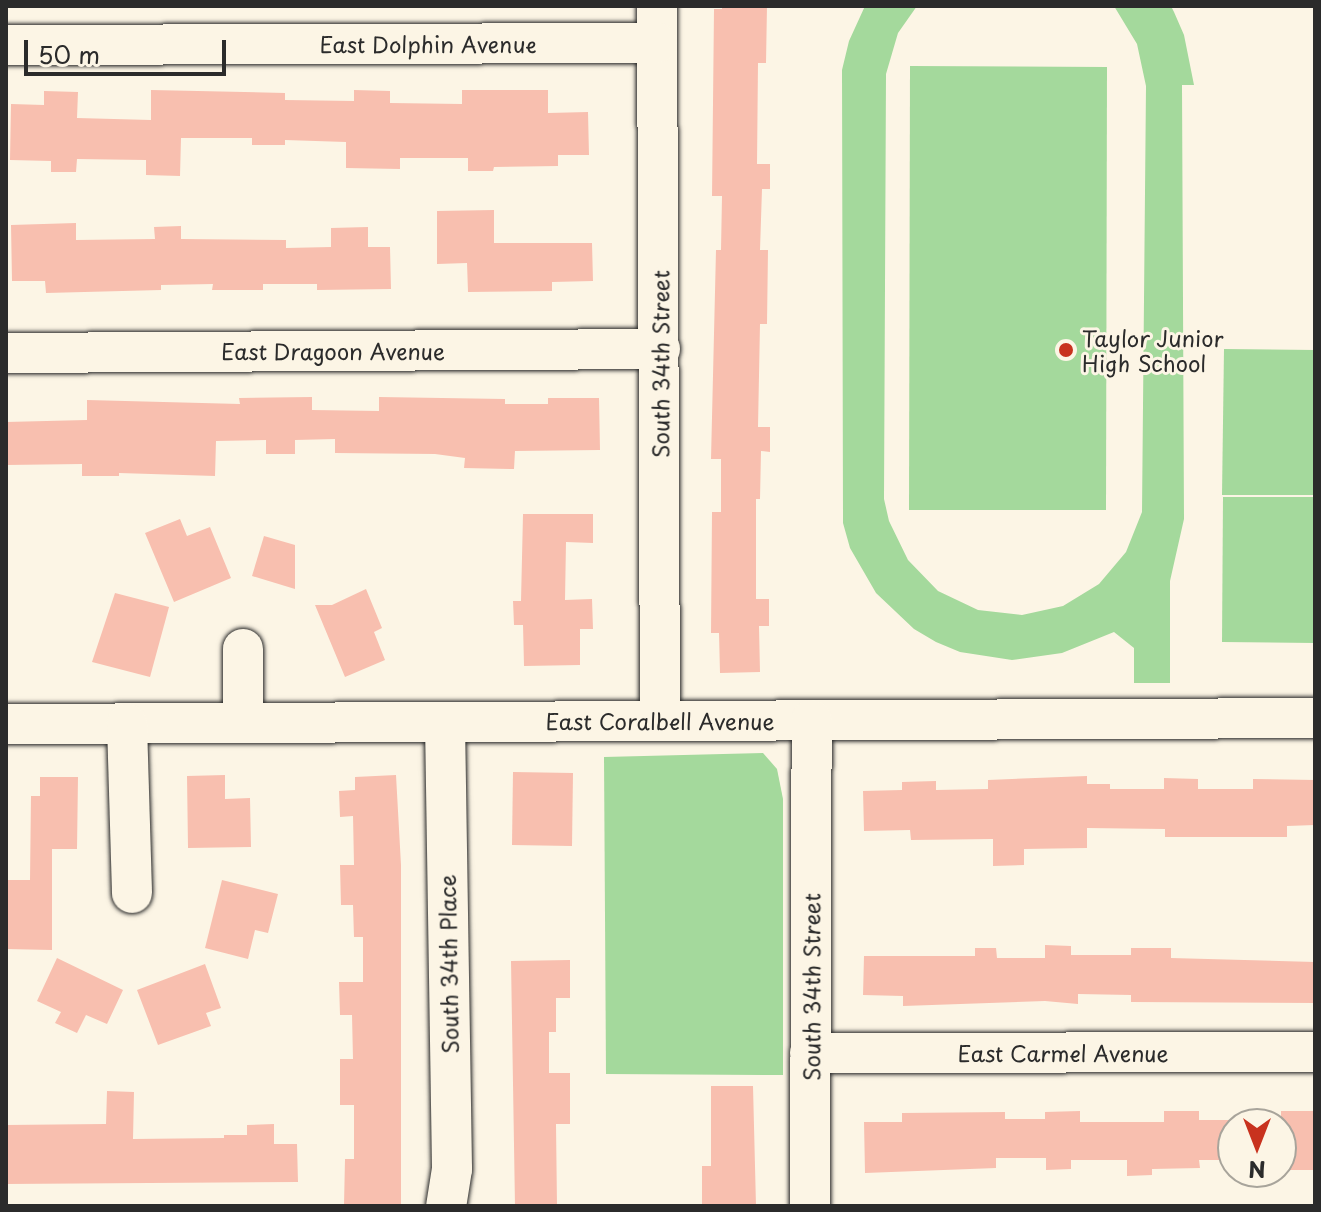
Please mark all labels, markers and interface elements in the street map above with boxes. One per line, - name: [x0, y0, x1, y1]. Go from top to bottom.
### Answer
- scale bar: [28, 24, 230, 74]
- street label: East Dolphin Avenue: [319, 31, 537, 57]
- text: 50 m: [38, 36, 100, 72]
- street label: South 34th Street: [647, 269, 673, 459]
- place label: Taylor Junior High School: [1082, 324, 1224, 376]
- street label: East Dragoon Avenue: [220, 338, 446, 364]
- marker: Taylor Junior High School: [1057, 341, 1075, 359]
- street label: East Coralbell Avenue: [545, 708, 775, 734]
- street label: South 34th Place: [433, 873, 463, 1055]
- street label: South 34th Street: [798, 892, 824, 1082]
- street label: East Carmel Avenue: [956, 1040, 1170, 1066]
- north arrow: [1217, 1108, 1297, 1188]
- text: N: [1248, 1154, 1266, 1187]

